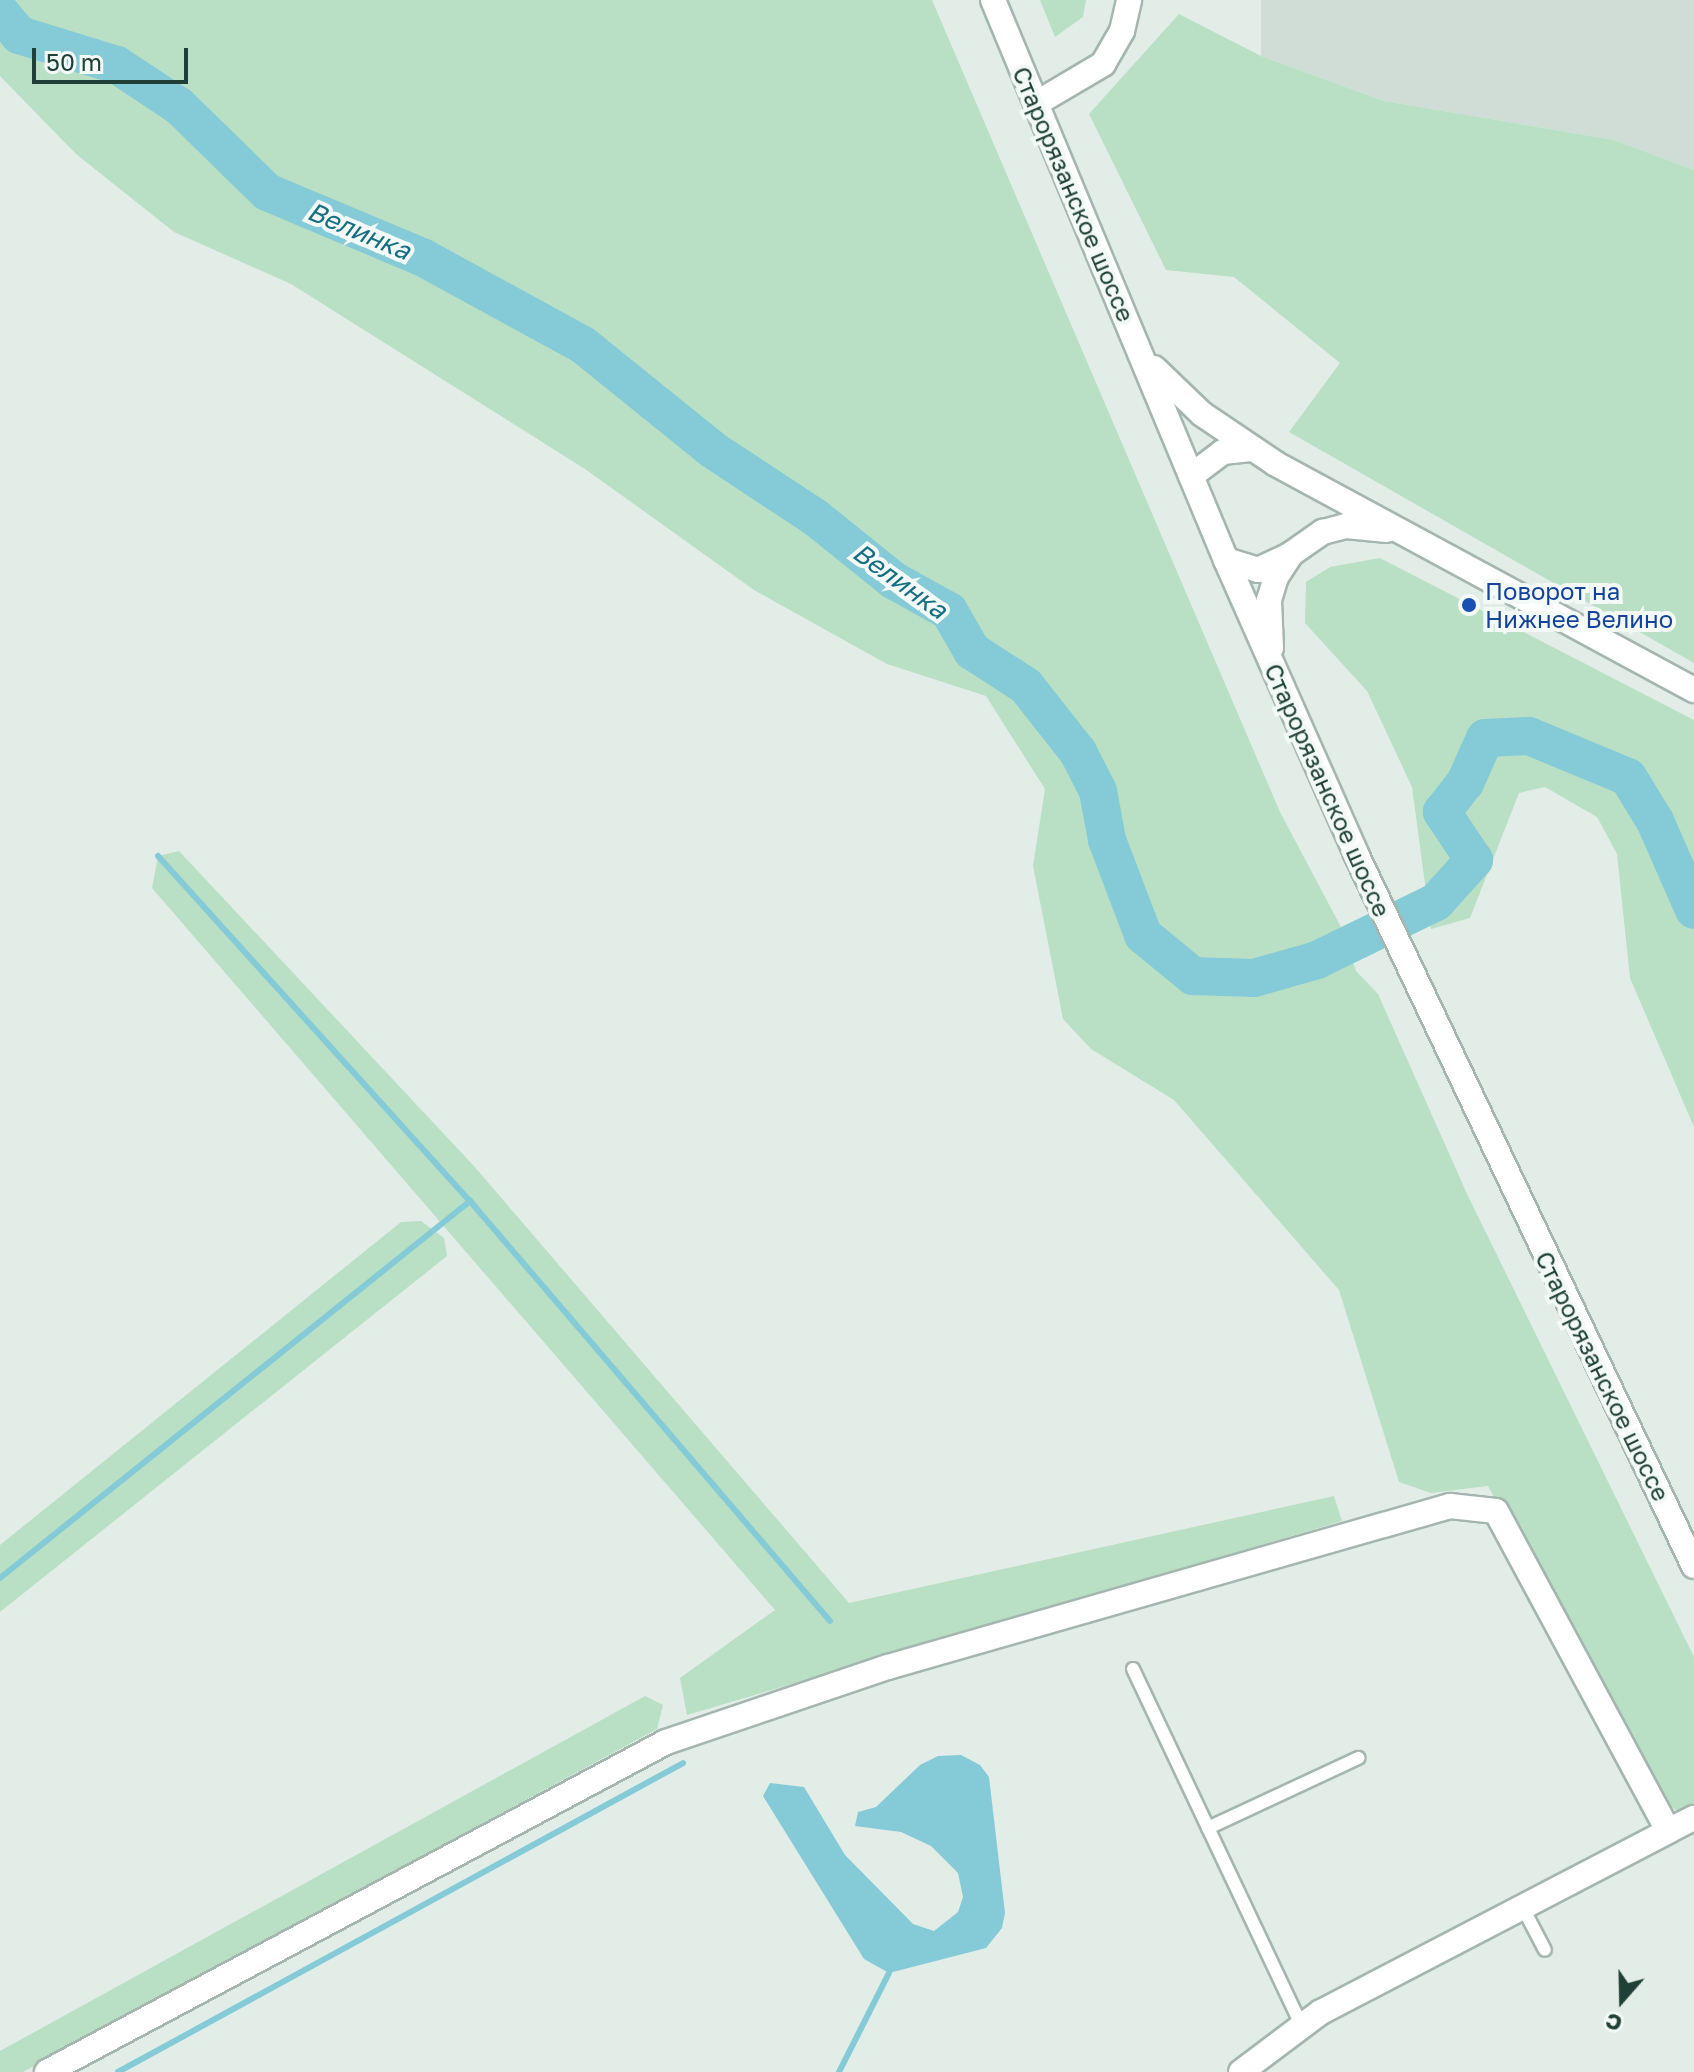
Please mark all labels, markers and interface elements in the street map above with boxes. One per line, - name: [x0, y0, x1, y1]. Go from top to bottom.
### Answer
- scale bar: [36, 32, 192, 82]
- text: 50 m: [46, 47, 102, 76]
- street label: Старорязанское шоссе: [1007, 62, 1141, 326]
- water label: Велинка: [303, 195, 415, 267]
- water label: Велинка: [847, 536, 953, 626]
- place label: Поворот на Нижнее Велино: [1485, 577, 1673, 633]
- marker: Поворот на Нижнее Велино: [1460, 596, 1478, 614]
- street label: Старорязанское шоссе: [1259, 659, 1397, 921]
- street label: Старорязанское шоссе: [1530, 1246, 1676, 1506]
- north arrow: [1582, 1960, 1662, 2040]
- text: С: [1602, 2008, 1626, 2038]

